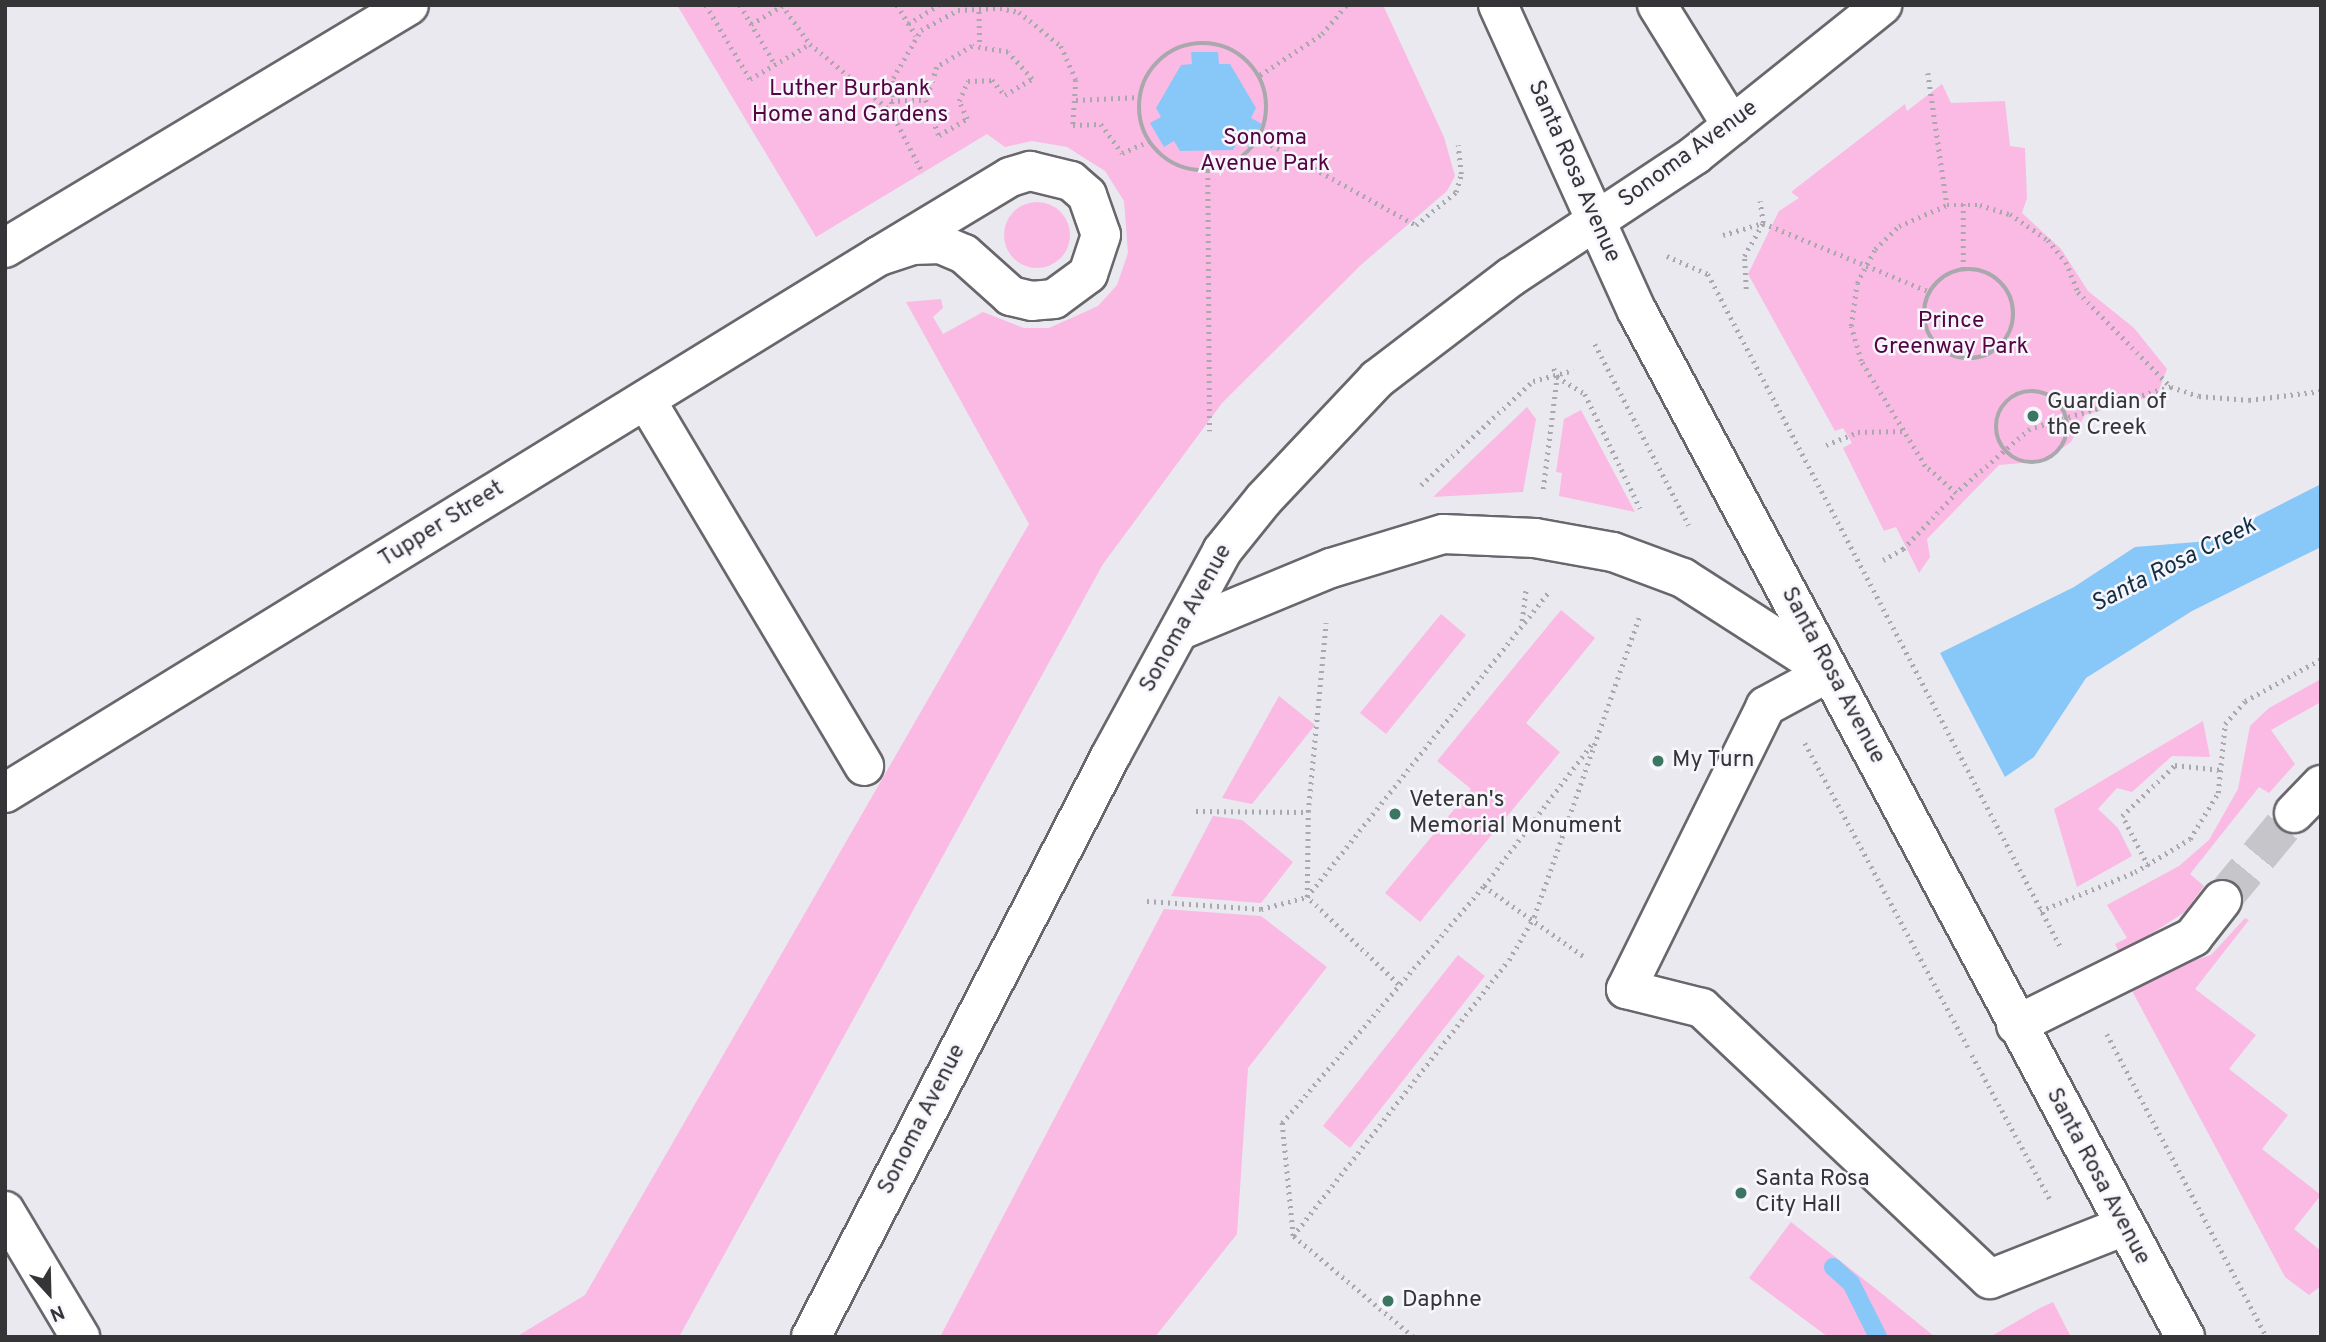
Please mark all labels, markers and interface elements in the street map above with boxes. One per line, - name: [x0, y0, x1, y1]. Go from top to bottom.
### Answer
- park label: Luther Burbank Home and Gardens: [752, 76, 948, 130]
- street label: Santa Rosa Avenue: [1520, 76, 1626, 268]
- street label: Sonoma Avenue: [1614, 95, 1764, 215]
- park label: Sonoma Avenue Park: [1200, 125, 1330, 179]
- park label: Prince Greenway Park: [1873, 308, 2029, 362]
- place label: Guardian of the Creek: [2047, 389, 2167, 443]
- marker: Guardian of the Creek: [2025, 408, 2041, 424]
- street label: Tupper Street: [374, 476, 510, 574]
- water label: Santa Rosa Creek: [2087, 512, 2261, 620]
- street label: Sonoma Avenue: [1135, 540, 1239, 698]
- street label: Santa Rosa Avenue: [1774, 583, 1890, 769]
- place label: My Turn: [1672, 747, 1755, 775]
- marker: My Turn: [1650, 753, 1666, 769]
- place label: Veteran's Memorial Monument: [1409, 787, 1622, 841]
- marker: Veteran's Memorial Monument: [1387, 806, 1403, 822]
- street label: Sonoma Avenue: [873, 1040, 973, 1200]
- street label: Santa Rosa Avenue: [2039, 1084, 2155, 1270]
- place label: Santa Rosa City Hall: [1755, 1166, 1870, 1220]
- marker: Santa Rosa City Hall: [1733, 1185, 1749, 1201]
- north arrow: [14, 1258, 84, 1328]
- place label: Daphne: [1402, 1287, 1482, 1315]
- marker: Daphne: [1380, 1293, 1396, 1309]
- text: N: [46, 1299, 68, 1326]

